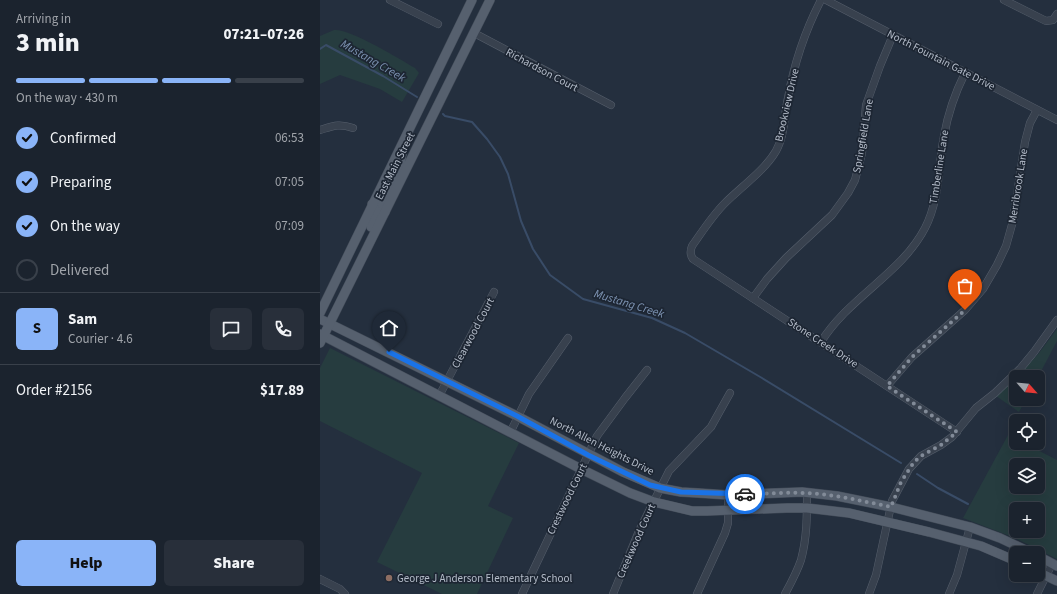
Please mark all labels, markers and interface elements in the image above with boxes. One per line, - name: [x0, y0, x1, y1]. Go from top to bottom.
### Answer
- text: Arriving in: [16, 10, 71, 28]
- text: 3 min: [16, 24, 80, 61]
- text: 07:21–07:26: [223, 24, 304, 45]
- street label: North Fountain Gate Drive: [884, 26, 998, 94]
- water label: Mustang Creek: [337, 35, 409, 87]
- street label: Richardson Court: [503, 45, 581, 96]
- street label: Brookview Drive: [771, 66, 803, 143]
- text: On the way · 430 m: [16, 89, 118, 107]
- street label: Springfield Lane: [849, 97, 877, 174]
- icon: check: [16, 127, 38, 149]
- text: Confirmed: [50, 128, 116, 149]
- street label: Timberline Lane: [926, 128, 952, 205]
- text: 06:53: [275, 129, 304, 147]
- street label: East Main Street: [372, 130, 419, 202]
- street label: Merribrook Lane: [1005, 147, 1031, 224]
- icon: check: [16, 171, 38, 193]
- text: Preparing: [50, 172, 111, 193]
- text: 07:05: [275, 173, 304, 191]
- icon: check: [16, 215, 38, 237]
- text: On the way: [50, 216, 120, 237]
- text: 07:09: [275, 217, 304, 235]
- text: Delivered: [50, 260, 109, 281]
- pin: [948, 269, 982, 310]
- icon: bag: [954, 275, 976, 297]
- water label: Mustang Creek: [592, 285, 666, 323]
- street label: Clearwood Court: [448, 295, 498, 371]
- button: chat: [210, 308, 252, 350]
- button: phone: [262, 308, 304, 350]
- text: Sam: [68, 309, 97, 330]
- pin: [372, 311, 406, 352]
- street label: Stone Creek Drive: [785, 315, 862, 372]
- icon: home: [378, 317, 400, 339]
- text: S: [33, 318, 41, 339]
- text: Courier · 4.6: [68, 330, 133, 348]
- north arrow: [1009, 370, 1045, 406]
- map controls: [1009, 370, 1045, 582]
- text: Order #2156: [16, 380, 92, 401]
- text: $17.89: [260, 380, 304, 401]
- street label: North Allen Heights Drive: [547, 413, 657, 479]
- button: locate: [1009, 414, 1045, 450]
- button: layers: [1009, 458, 1045, 494]
- street label: Crestwood Court: [543, 461, 591, 537]
- courier: [725, 474, 765, 514]
- icon: car: [734, 483, 756, 505]
- street label: Creekwood Court: [613, 501, 659, 581]
- button: +: [1009, 502, 1045, 538]
- button: Help: [16, 540, 156, 586]
- button: Share: [164, 540, 304, 586]
- button: −: [1009, 546, 1045, 582]
- place label: George J Anderson Elementary School: [397, 571, 572, 586]
- marker: George J Anderson Elementary School: [384, 573, 394, 583]

